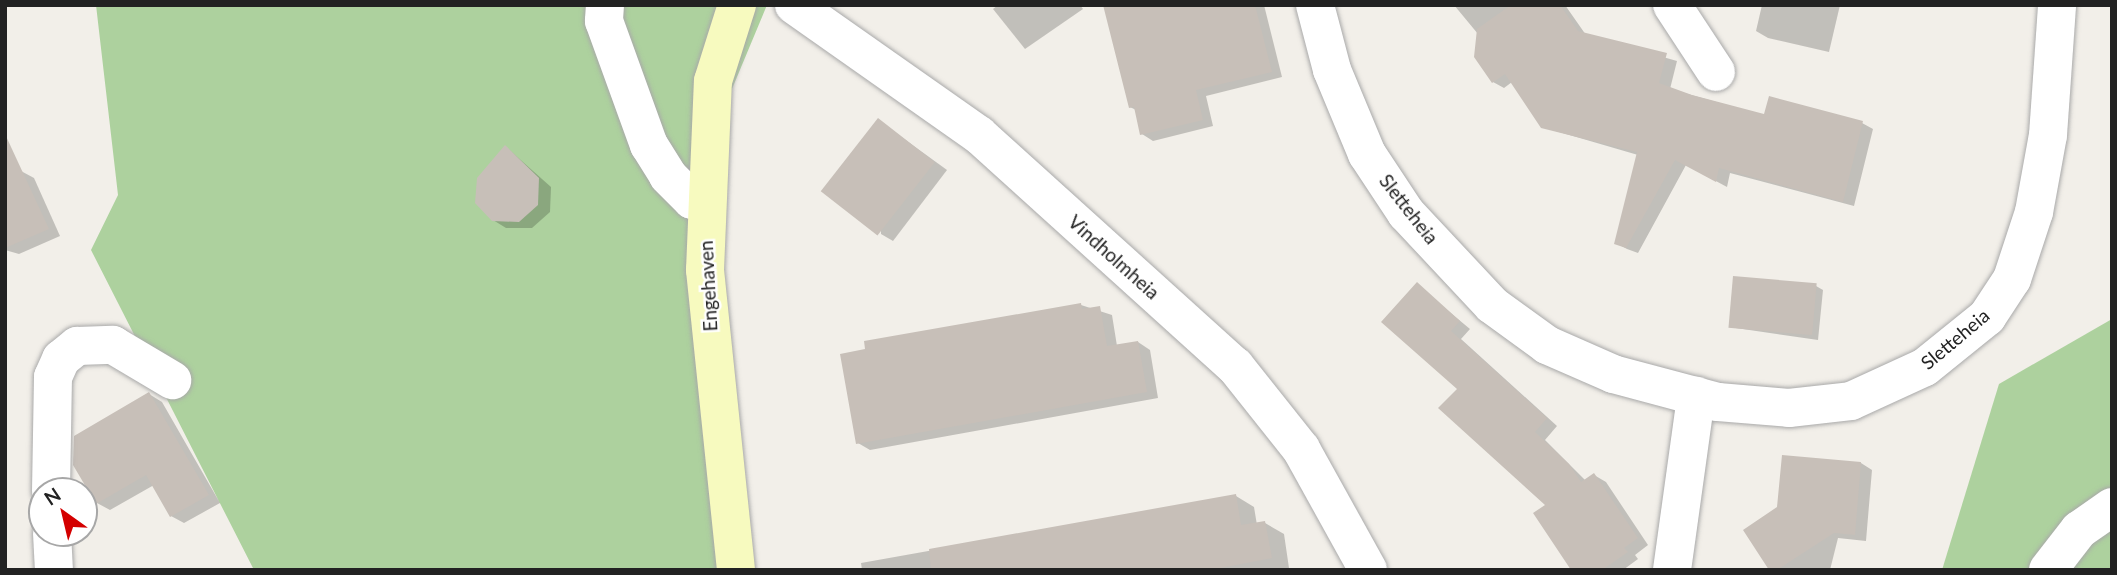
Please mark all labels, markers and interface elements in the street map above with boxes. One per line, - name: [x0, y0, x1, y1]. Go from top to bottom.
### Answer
- street label: Sletteheia: [1375, 170, 1443, 248]
- street label: Vindholmheia: [1064, 210, 1164, 304]
- street label: Engehaven: [694, 240, 722, 332]
- street label: Sletteheia: [1916, 304, 1994, 374]
- north arrow: [28, 477, 98, 547]
- text: N: [40, 482, 65, 509]

